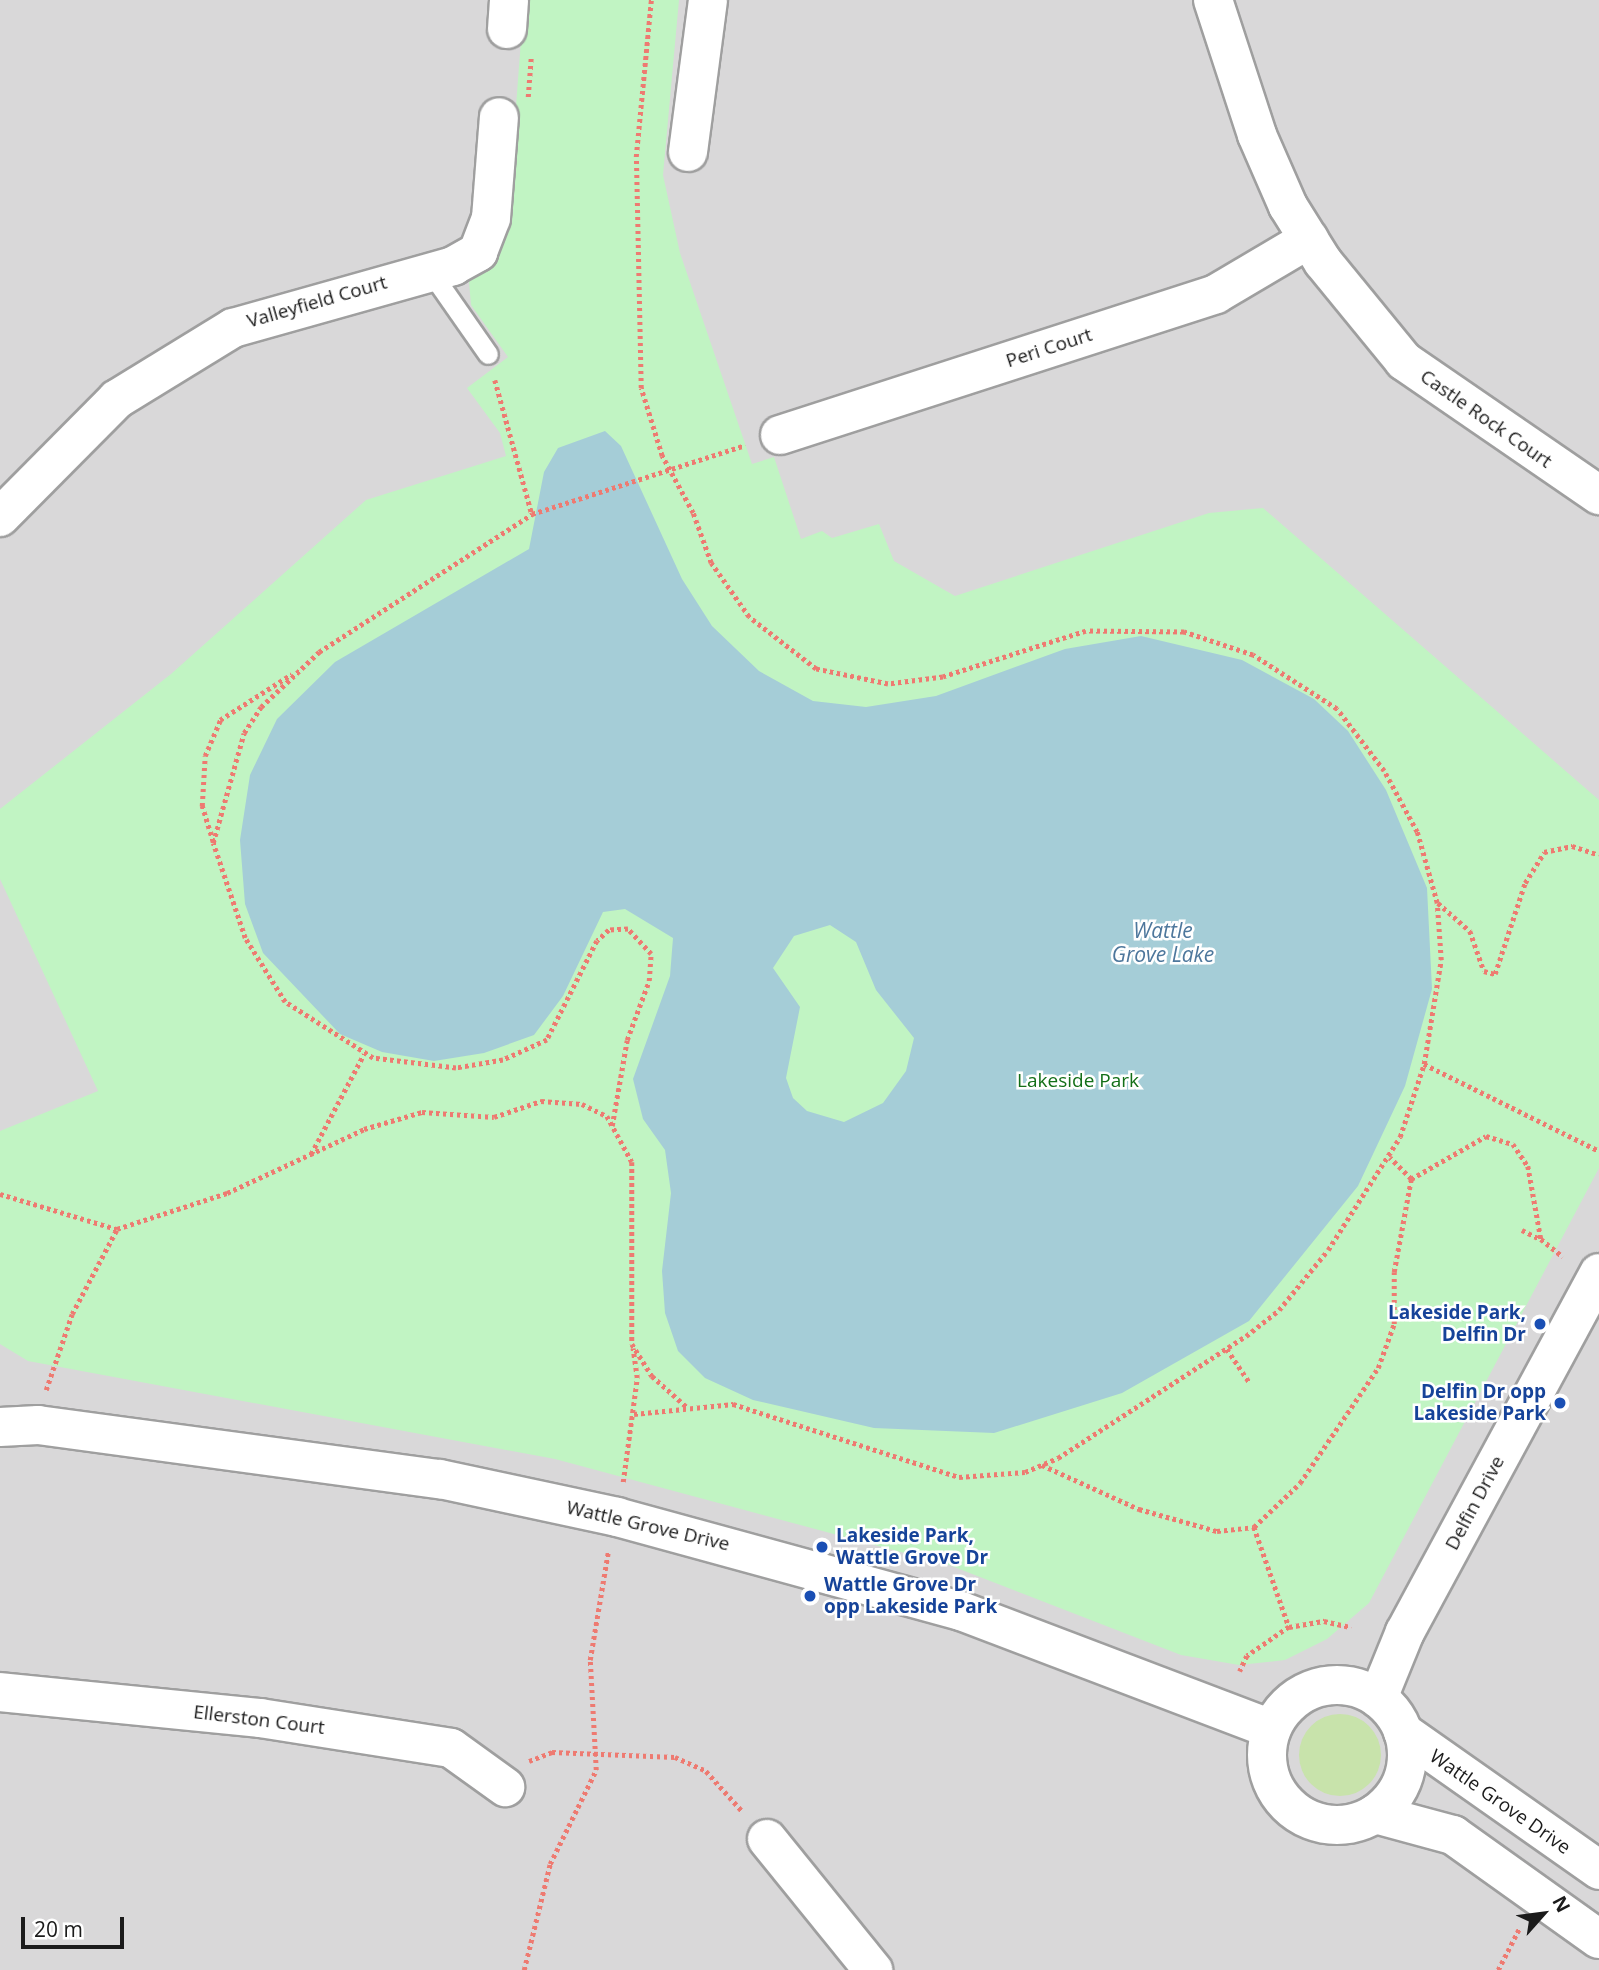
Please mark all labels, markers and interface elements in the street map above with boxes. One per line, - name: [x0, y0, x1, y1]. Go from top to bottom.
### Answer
- street label: Valleyfield Court: [244, 271, 390, 333]
- street label: Peri Court: [1003, 323, 1095, 373]
- street label: Castle Rock Court: [1416, 365, 1556, 473]
- water label: Wattle Grove Lake: [1112, 917, 1214, 967]
- park label: Lakeside Park: [1017, 1070, 1139, 1092]
- place label: Lakeside Park, Delfin Dr: [1388, 1302, 1526, 1346]
- marker: Lakeside Park, Delfin Dr: [1532, 1316, 1548, 1332]
- place label: Delfin Dr opp Lakeside Park: [1414, 1381, 1546, 1425]
- marker: Delfin Dr opp Lakeside Park: [1552, 1395, 1568, 1411]
- street label: Delfin Drive: [1441, 1452, 1509, 1554]
- street label: Wattle Grove Drive: [564, 1496, 732, 1556]
- place label: Lakeside Park, Wattle Grove Dr: [836, 1525, 988, 1569]
- marker: Lakeside Park, Wattle Grove Dr: [814, 1539, 830, 1555]
- place label: Wattle Grove Dr opp Lakeside Park: [824, 1574, 997, 1618]
- marker: Wattle Grove Dr opp Lakeside Park: [802, 1588, 818, 1604]
- street label: Ellerston Court: [192, 1701, 326, 1739]
- street label: Wattle Grove Drive: [1425, 1745, 1575, 1859]
- north arrow: [1508, 1879, 1578, 1949]
- text: N: [1546, 1891, 1577, 1917]
- scale bar: [24, 1904, 128, 1948]
- text: 20 m: [34, 1915, 83, 1943]

